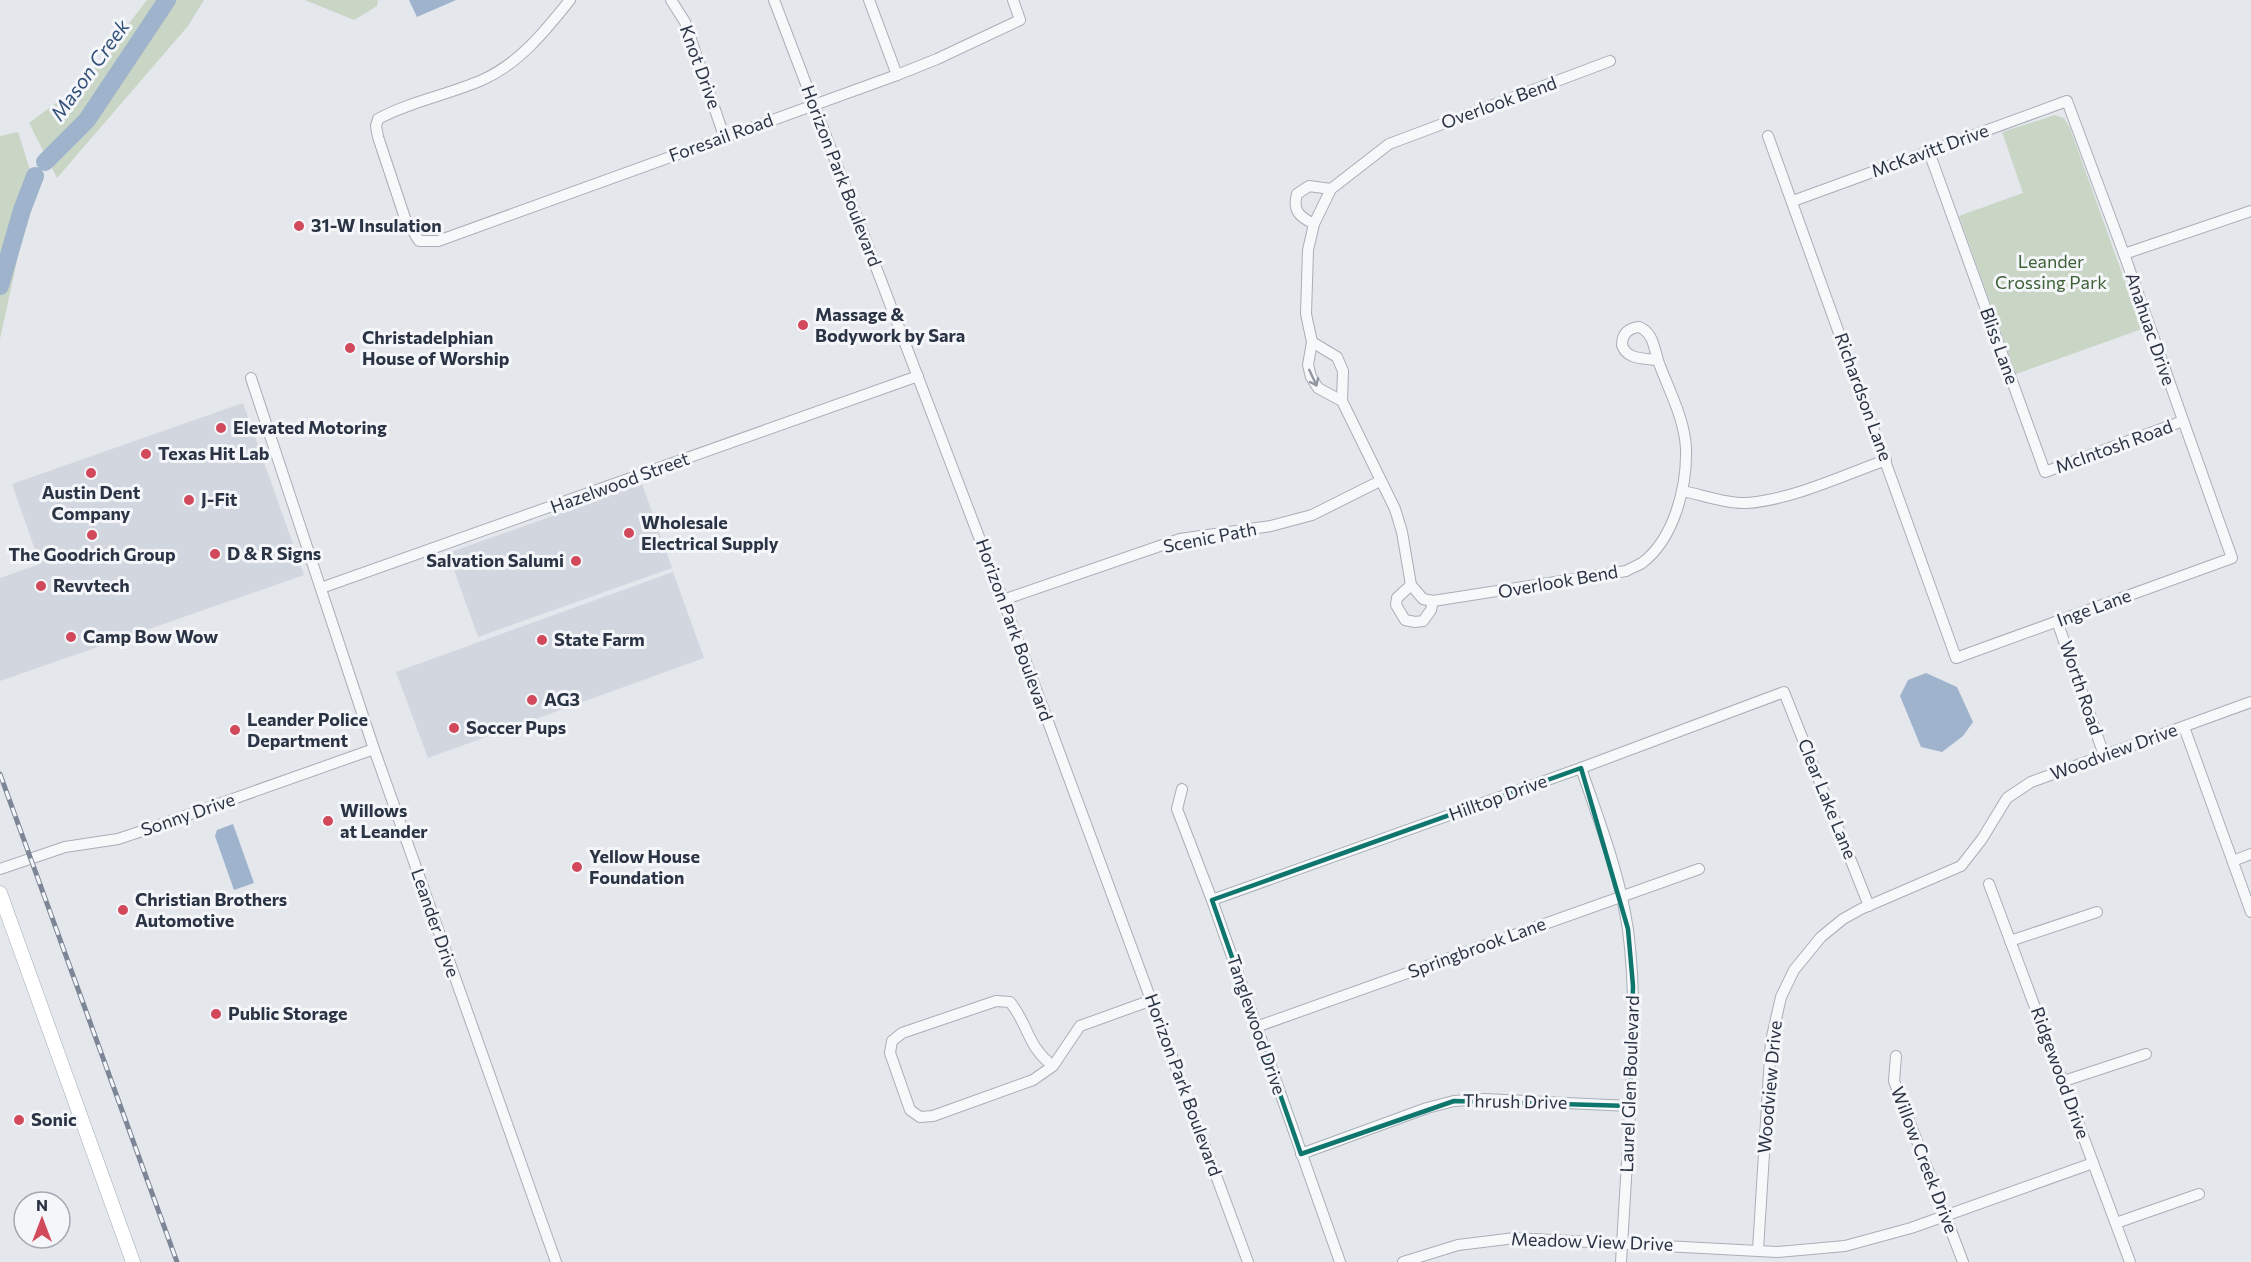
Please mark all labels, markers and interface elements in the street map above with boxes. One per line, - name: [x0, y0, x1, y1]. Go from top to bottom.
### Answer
- water label: Mason Creek: [44, 13, 135, 125]
- street label: Knot Drive: [676, 22, 726, 111]
- street label: Overlook Bend: [1438, 71, 1559, 133]
- street label: Horizon Park Boulevard: [797, 82, 887, 269]
- street label: Foresail Road: [666, 108, 776, 166]
- street label: McKavitt Drive: [1868, 119, 1991, 181]
- place label: 31-W Insulation: [311, 214, 442, 236]
- marker: 31-W Insulation: [292, 219, 306, 233]
- park label: Leander Crossing Park: [1995, 250, 2107, 293]
- street label: Anahuac Drive: [2121, 269, 2181, 388]
- place label: Massage & Bodywork by Sara: [815, 303, 965, 346]
- street label: Bliss Lane: [1976, 304, 2024, 387]
- marker: Massage & Bodywork by Sara: [796, 318, 810, 332]
- place label: Christadelphian House of Worship: [362, 326, 510, 369]
- street label: Richardson Lane: [1831, 330, 1897, 464]
- marker: Christadelphian House of Worship: [343, 341, 357, 355]
- one-way arrow: [1308, 369, 1320, 387]
- street label: McIntosh Road: [2052, 415, 2175, 477]
- place label: Elevated Motoring: [233, 416, 387, 438]
- marker: Elevated Motoring: [214, 421, 228, 435]
- place label: Texas Hit Lab: [158, 442, 270, 464]
- marker: Texas Hit Lab: [139, 447, 153, 461]
- street label: Hazelwood Street: [547, 447, 692, 517]
- marker: Austin Dent Company: [84, 466, 98, 480]
- place label: Austin Dent Company: [42, 481, 141, 524]
- place label: J-Fit: [201, 488, 238, 510]
- marker: J-Fit: [182, 493, 196, 507]
- place label: Wholesale Electrical Supply: [641, 511, 779, 554]
- street label: Scenic Path: [1161, 517, 1258, 557]
- marker: Wholesale Electrical Supply: [622, 526, 636, 540]
- marker: The Goodrich Group: [85, 528, 99, 542]
- street label: Horizon Park Boulevard: [972, 535, 1058, 724]
- place label: D & R Signs: [227, 542, 321, 564]
- place label: The Goodrich Group: [8, 543, 176, 565]
- marker: D & R Signs: [208, 547, 222, 561]
- place label: Salvation Salumi: [426, 549, 564, 571]
- marker: Salvation Salumi: [569, 554, 583, 568]
- street label: Overlook Bend: [1496, 560, 1620, 602]
- place label: Revvtech: [53, 574, 130, 596]
- marker: Revvtech: [34, 579, 48, 593]
- street label: Inge Lane: [2054, 583, 2134, 631]
- place label: Camp Bow Wow: [83, 625, 218, 647]
- place label: State Farm: [554, 628, 645, 650]
- marker: Camp Bow Wow: [64, 630, 78, 644]
- marker: State Farm: [535, 633, 549, 647]
- street label: Worth Road: [2056, 638, 2108, 738]
- place label: AG3: [544, 688, 580, 710]
- marker: AG3: [525, 693, 539, 707]
- place label: Leander Police Department: [247, 708, 368, 751]
- place label: Soccer Pups: [466, 716, 566, 738]
- street label: Woodview Drive: [2047, 718, 2180, 784]
- marker: Soccer Pups: [447, 721, 461, 735]
- marker: Leander Police Department: [228, 723, 242, 737]
- street label: Clear Lake Lane: [1794, 735, 1862, 862]
- street label: Hilltop Drive: [1446, 769, 1550, 825]
- street label: Sonny Drive: [138, 788, 238, 840]
- place label: Willows at Leander: [340, 799, 428, 842]
- marker: Willows at Leander: [321, 814, 335, 828]
- place label: Yellow House Foundation: [589, 845, 700, 888]
- marker: Yellow House Foundation: [570, 860, 584, 874]
- street label: Leander Drive: [407, 865, 465, 980]
- place label: Christian Brothers Automotive: [135, 888, 287, 931]
- marker: Christian Brothers Automotive: [116, 903, 130, 917]
- street label: Springbrook Lane: [1405, 912, 1548, 982]
- street label: Tanglewood Drive: [1223, 952, 1291, 1097]
- street label: Horizon Park Boulevard: [1141, 990, 1227, 1179]
- street label: Laurel Glen Boulevard: [1615, 995, 1643, 1173]
- place label: Public Storage: [228, 1002, 348, 1024]
- street label: Ridgewood Drive: [2027, 1004, 2095, 1142]
- marker: Public Storage: [209, 1007, 223, 1021]
- street label: Woodview Drive: [1752, 1019, 1786, 1154]
- street label: Willow Creek Drive: [1887, 1083, 1963, 1236]
- street label: Thrush Drive: [1463, 1089, 1567, 1113]
- place label: Sonic: [31, 1108, 77, 1130]
- marker: Sonic: [12, 1113, 26, 1127]
- north arrow: [12, 1190, 72, 1250]
- text: N: [36, 1195, 48, 1214]
- street label: Meadow View Drive: [1511, 1227, 1674, 1255]

